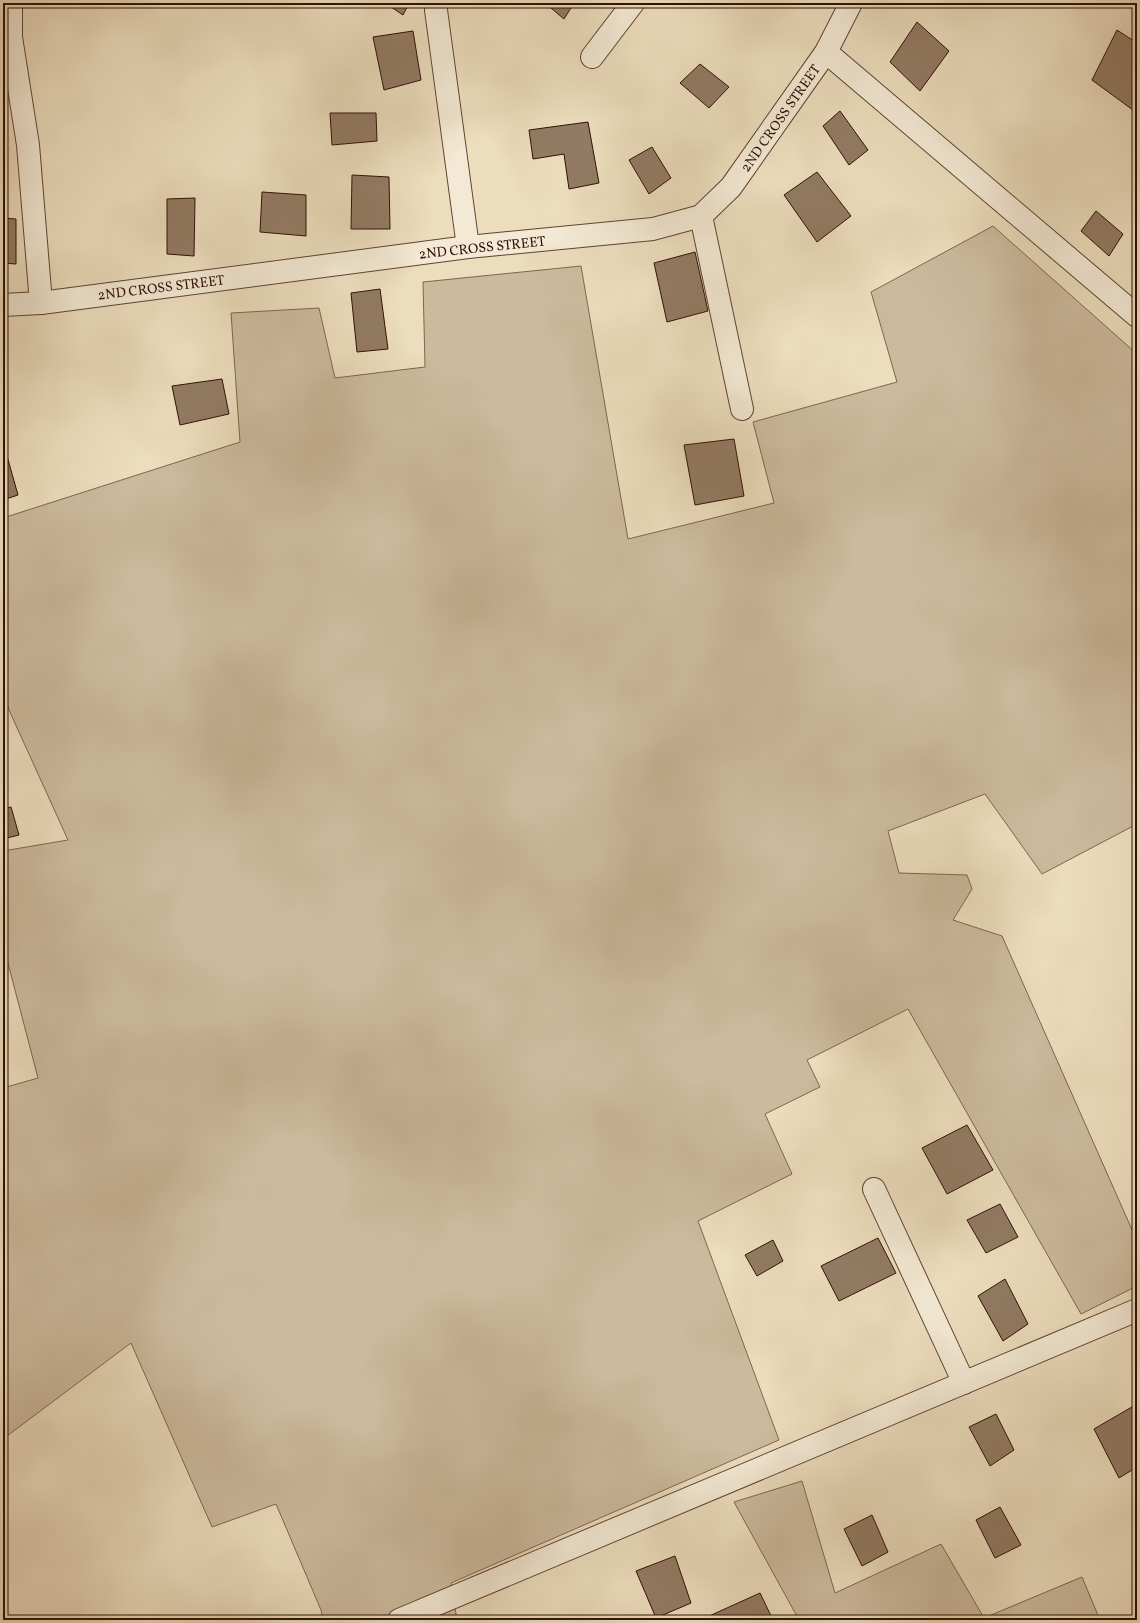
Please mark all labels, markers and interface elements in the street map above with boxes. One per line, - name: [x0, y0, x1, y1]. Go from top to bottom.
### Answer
- street label: 2ND CROSS STREET: [737, 61, 826, 177]
- street label: 2ND CROSS STREET: [418, 232, 547, 265]
- street label: 2ND CROSS STREET: [97, 271, 226, 306]

